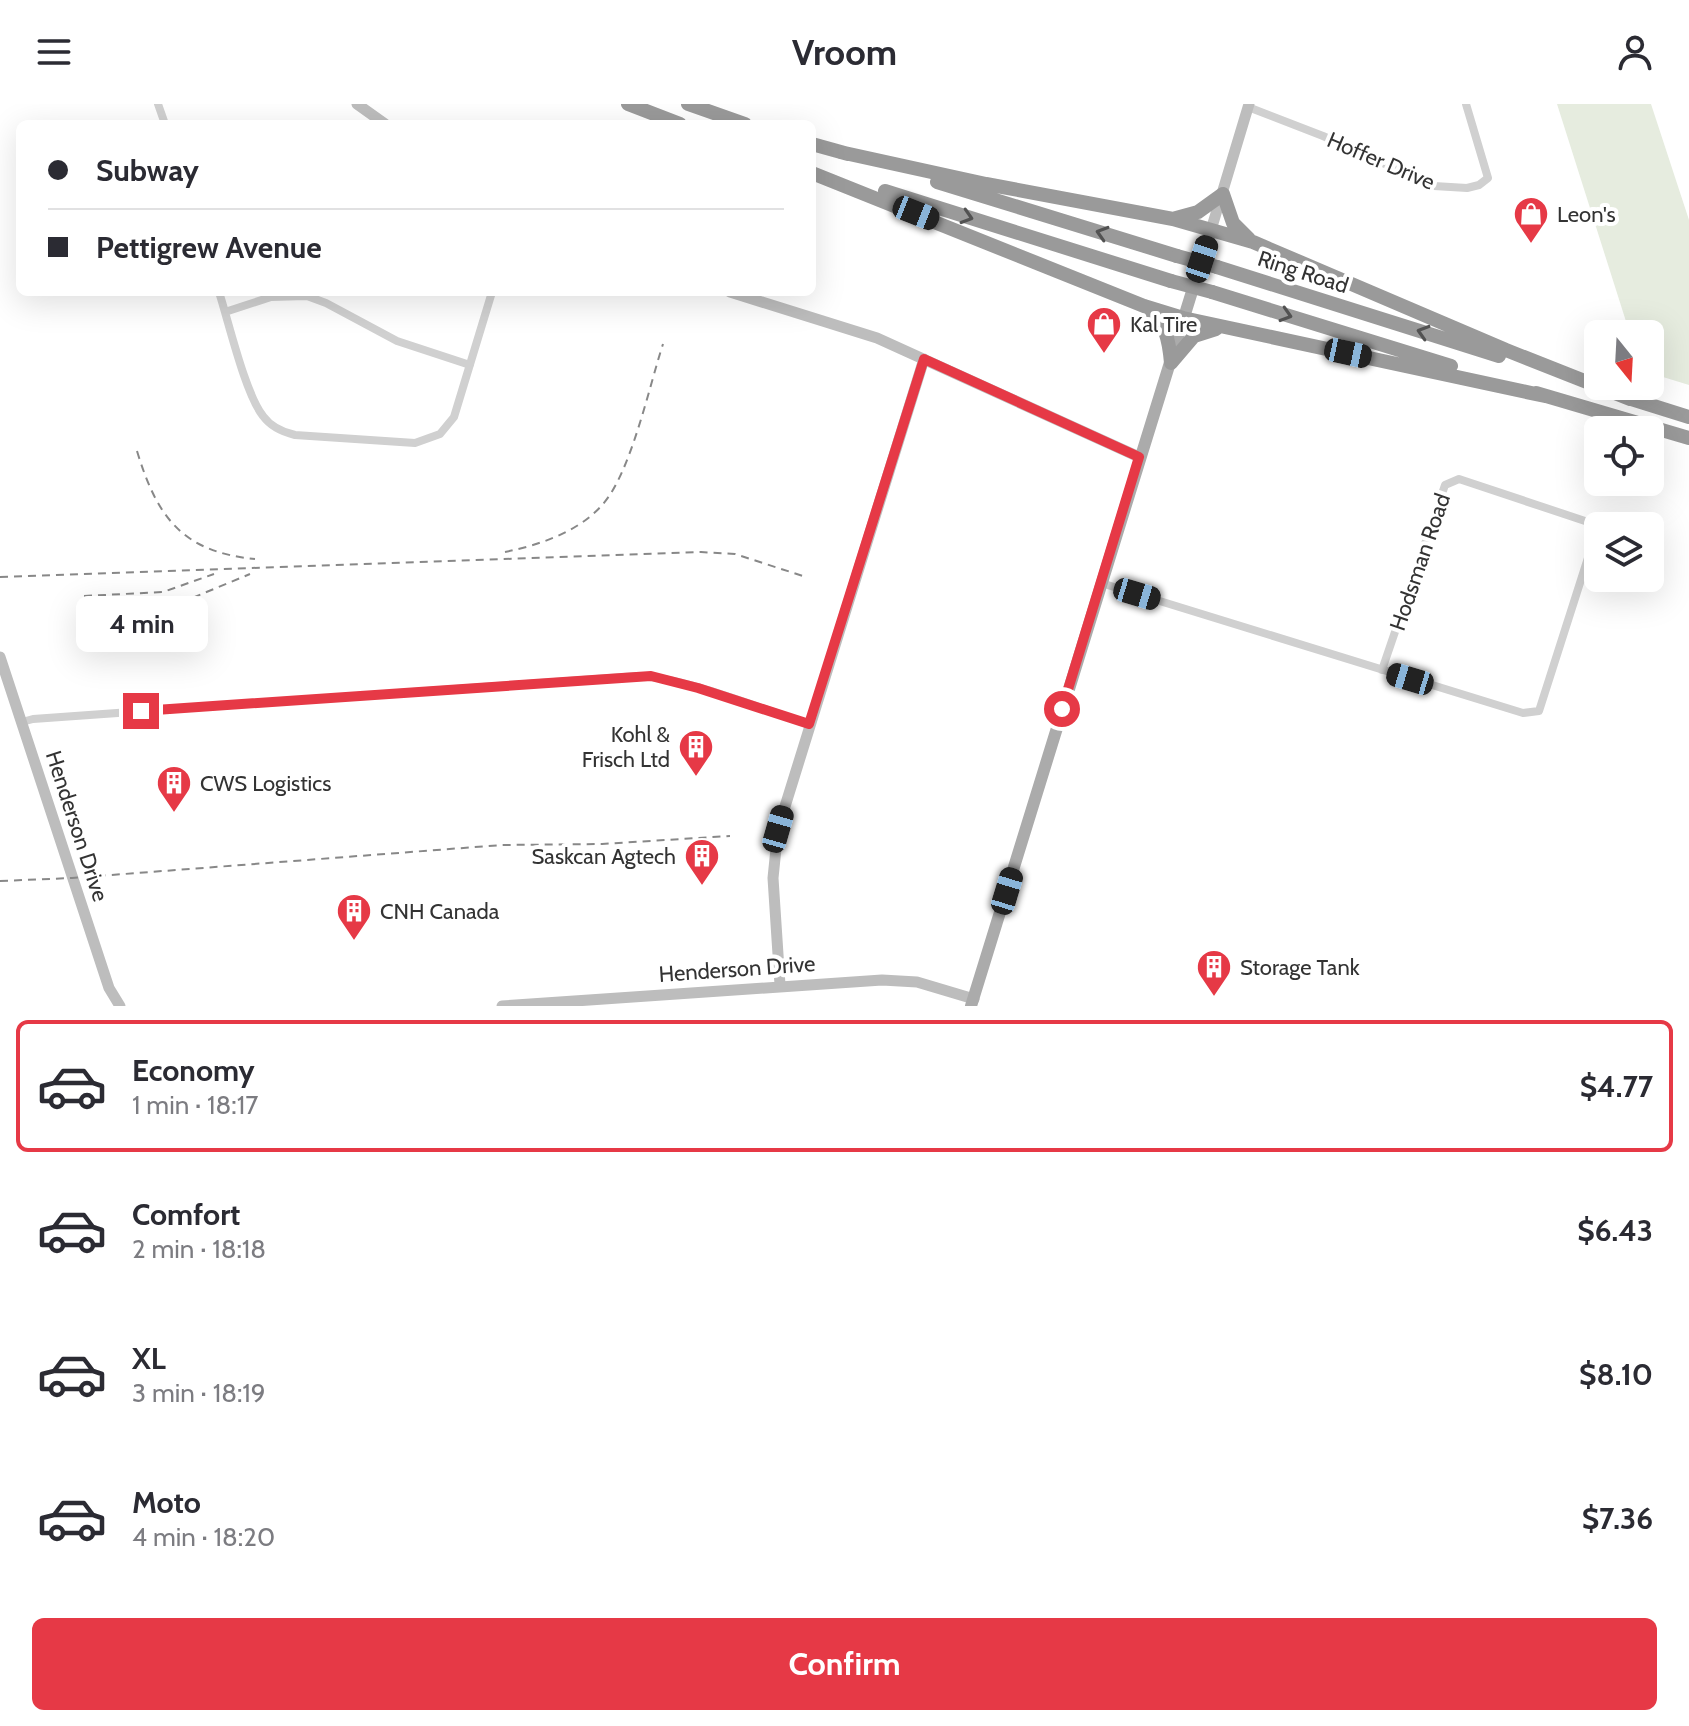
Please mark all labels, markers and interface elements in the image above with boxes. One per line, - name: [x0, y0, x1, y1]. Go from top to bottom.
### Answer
- icon: menu: [32, 30, 76, 74]
- text: Vroom: [792, 30, 897, 74]
- icon: person: [1613, 30, 1657, 74]
- street label: Hoffer Drive: [1323, 126, 1439, 196]
- text: Subway: [96, 152, 199, 189]
- car: [889, 193, 943, 233]
- shop icon: Leon's: [1512, 195, 1550, 245]
- place label: Leon's: [1557, 201, 1616, 228]
- one-way arrow: [959, 207, 973, 223]
- one-way arrow: [1096, 226, 1110, 242]
- text: Pettigrew Avenue: [96, 229, 322, 266]
- car: [1183, 232, 1221, 286]
- street label: Ring Road: [1254, 245, 1352, 299]
- shop icon: Kal Tire: [1085, 305, 1123, 355]
- one-way arrow: [1279, 306, 1293, 322]
- place label: Kal Tire: [1130, 311, 1197, 338]
- north arrow: [1584, 320, 1664, 400]
- map controls: [1584, 320, 1664, 592]
- one-way arrow: [1417, 325, 1430, 341]
- car: [1322, 336, 1374, 370]
- button: locate: [1584, 416, 1664, 496]
- street label: Hodsman Road: [1384, 490, 1456, 634]
- button: layers: [1584, 512, 1664, 592]
- car: [1111, 576, 1163, 612]
- callout: 4 min: [75, 595, 207, 651]
- text: 4 min: [109, 608, 175, 640]
- car: [1384, 661, 1436, 697]
- route start: [1044, 691, 1080, 727]
- route end: [123, 693, 159, 729]
- place label: Kohl & Frisch Ltd: [582, 721, 671, 773]
- building icon: Kohl & Frisch Ltd: [677, 728, 715, 778]
- street label: Henderson Drive: [40, 747, 114, 905]
- building icon: CWS Logistics: [155, 764, 193, 814]
- place label: CWS Logistics: [200, 770, 331, 797]
- car: [760, 803, 796, 855]
- building icon: Saskcan Agtech: [683, 837, 721, 887]
- place label: Saskcan Agtech: [531, 843, 676, 870]
- car: [989, 865, 1025, 917]
- building icon: CNH Canada: [335, 892, 373, 942]
- place label: CNH Canada: [380, 898, 500, 925]
- building icon: Storage Tank: [1195, 948, 1233, 998]
- street label: Henderson Drive: [658, 950, 816, 988]
- place label: Storage Tank: [1240, 954, 1360, 981]
- icon: car: [36, 1050, 108, 1122]
- text: Economy: [132, 1052, 255, 1089]
- text: $4.77: [1580, 1068, 1653, 1105]
- text: 1 min · 18:17: [132, 1089, 258, 1121]
- icon: car: [36, 1194, 108, 1266]
- text: Comfort: [132, 1196, 240, 1233]
- text: $6.43: [1577, 1212, 1653, 1249]
- text: 2 min · 18:18: [132, 1233, 266, 1265]
- icon: car: [36, 1338, 108, 1410]
- text: XL: [132, 1340, 166, 1377]
- text: $8.10: [1579, 1356, 1653, 1393]
- text: 3 min · 18:19: [132, 1377, 266, 1409]
- icon: car: [36, 1482, 108, 1554]
- text: Moto: [132, 1484, 201, 1521]
- text: $7.36: [1582, 1500, 1653, 1537]
- text: 4 min · 18:20: [132, 1521, 275, 1553]
- button: Confirm: [32, 1618, 1657, 1710]

